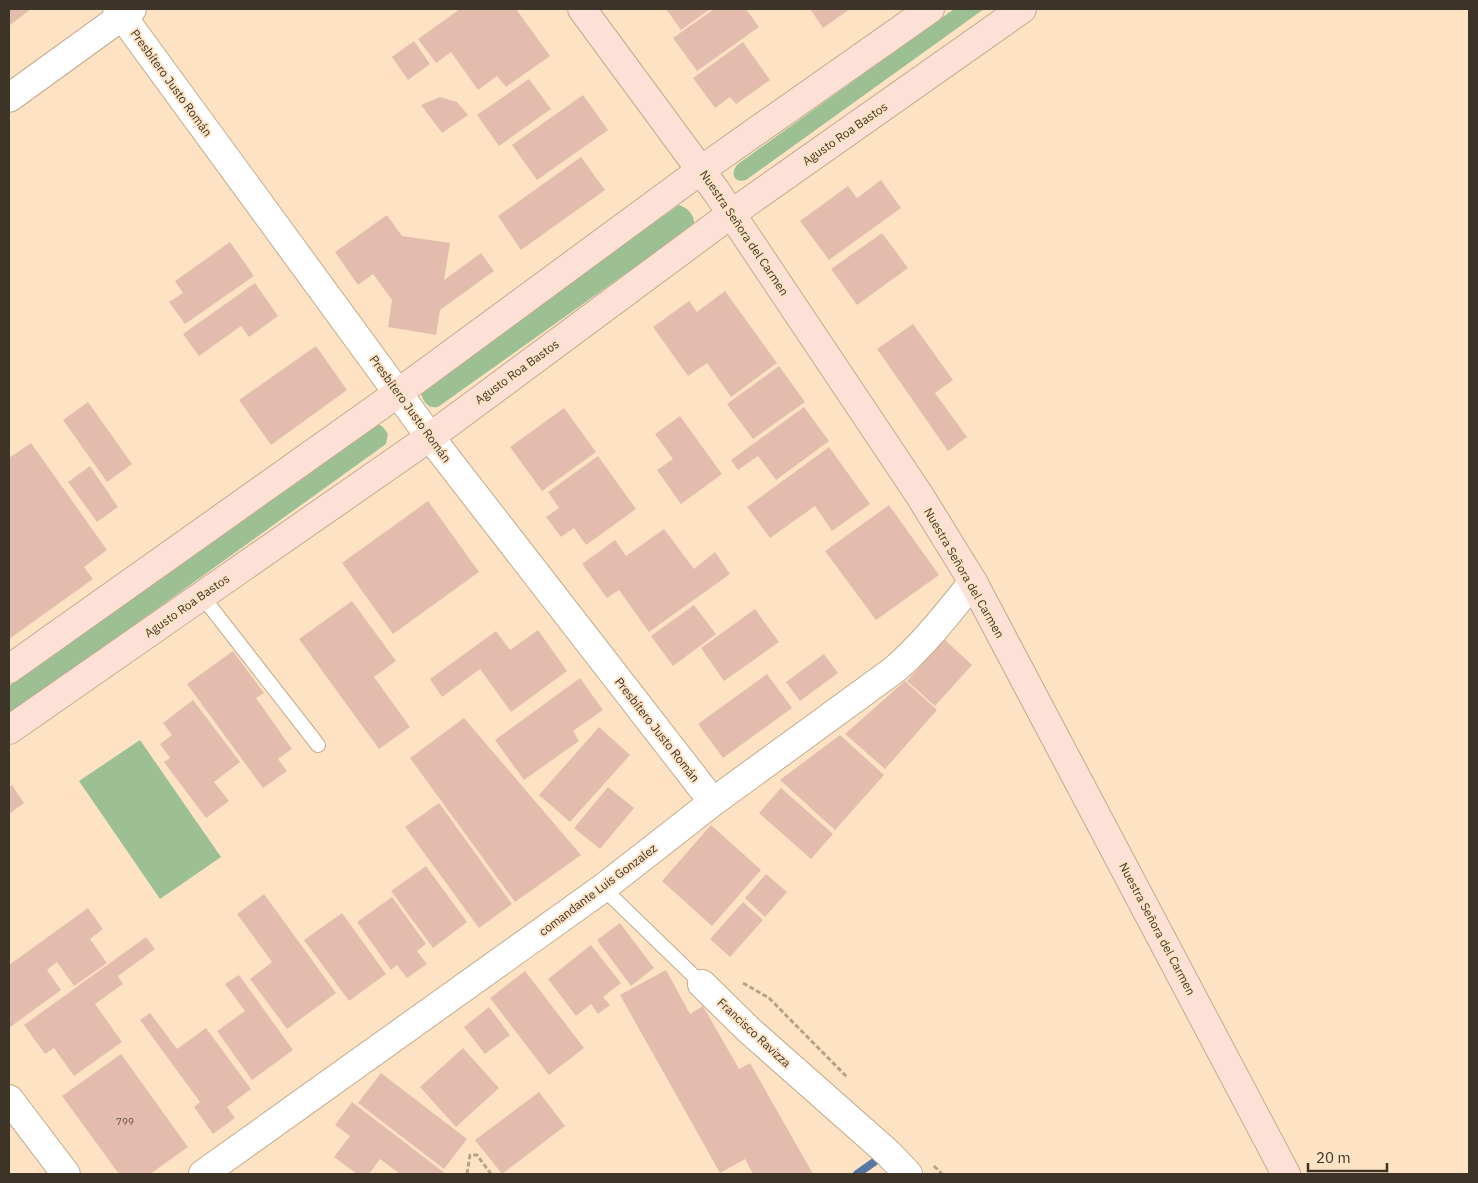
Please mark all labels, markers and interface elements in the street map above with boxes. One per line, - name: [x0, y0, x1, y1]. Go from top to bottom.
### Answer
- street label: Presbítero Justo Román: [127, 26, 215, 139]
- street label: Agusto Roa Bastos: [799, 99, 890, 169]
- street label: Nuestra Señora del Carmen: [697, 167, 792, 298]
- street label: Agusto Roa Bastos: [472, 336, 562, 407]
- street label: Presbítero Justo Román: [366, 352, 454, 465]
- street label: Nuestra Señora del Carmen: [921, 505, 1008, 641]
- street label: Agusto Roa Bastos: [141, 571, 232, 641]
- street label: Presbítero Justo Román: [612, 674, 703, 785]
- street label: comandante Luis Gonzalez: [536, 840, 660, 939]
- street label: Nuestra Señora del Carmen: [1116, 860, 1199, 998]
- street label: Francisco Ravizza: [715, 995, 795, 1071]
- house number: 799: [116, 1115, 134, 1128]
- scale bar: [1308, 1140, 1387, 1172]
- text: 20 m: [1316, 1148, 1351, 1167]

